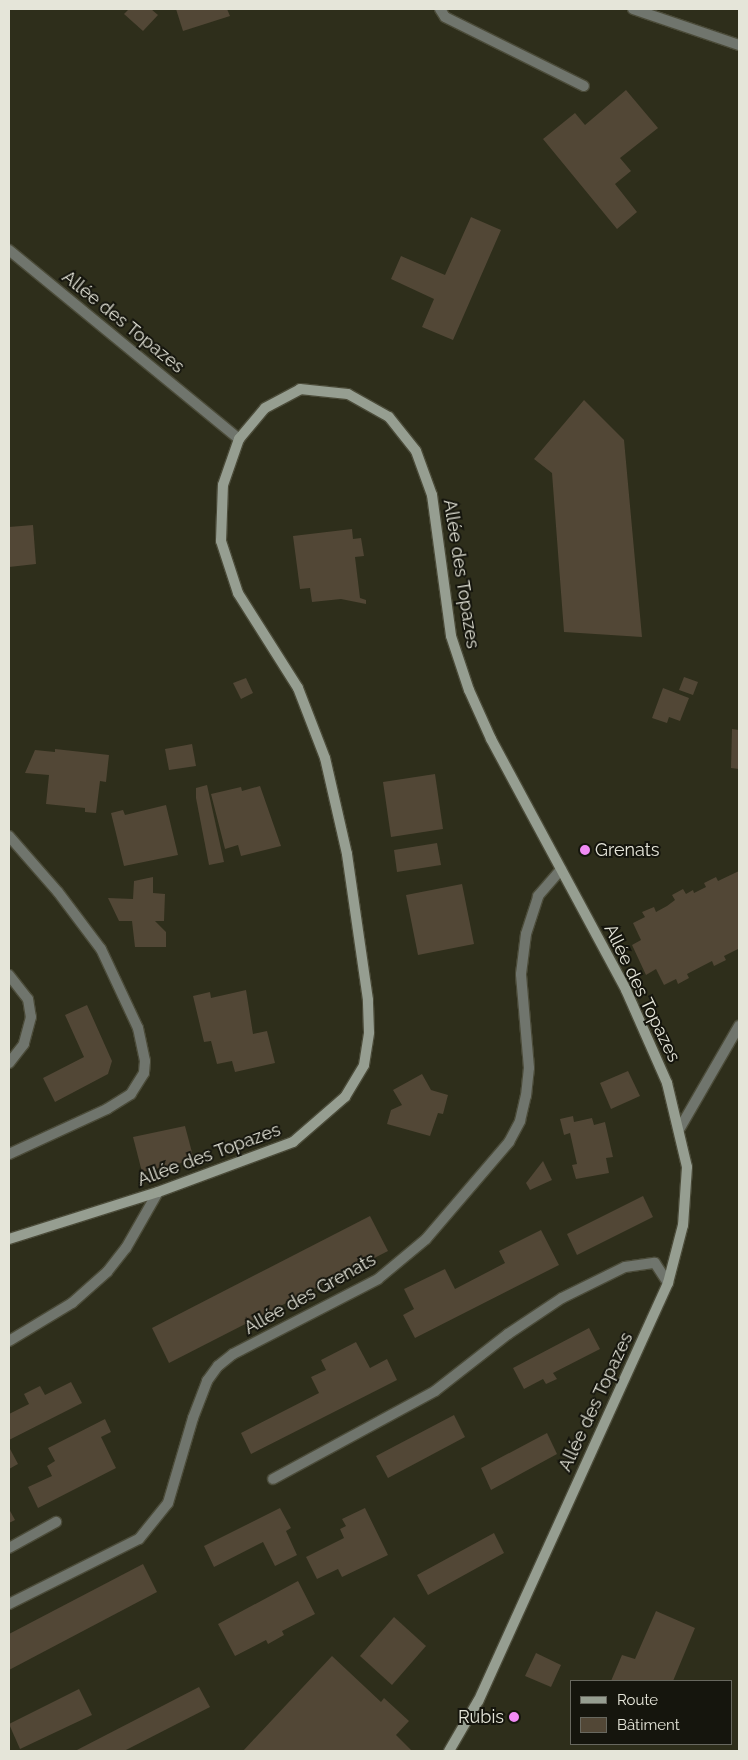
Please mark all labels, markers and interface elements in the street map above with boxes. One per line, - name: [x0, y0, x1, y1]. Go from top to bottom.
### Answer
- street label: Allée des Topazes: [57, 266, 189, 378]
- street label: Allée des Topazes: [439, 498, 483, 650]
- place label: Grenats: [595, 839, 659, 861]
- marker: Grenats: [579, 844, 591, 856]
- street label: Allée des Topazes: [599, 920, 685, 1066]
- street label: Allée des Topazes: [134, 1119, 284, 1191]
- street label: Allée des Grenats: [240, 1249, 380, 1339]
- street label: Allée des Topazes: [554, 1329, 638, 1475]
- legend: [570, 1680, 733, 1745]
- text: Route: [617, 1691, 658, 1709]
- place label: Rubis: [458, 1706, 504, 1728]
- marker: Rubis: [508, 1711, 520, 1723]
- text: Bâtiment: [617, 1716, 680, 1734]

